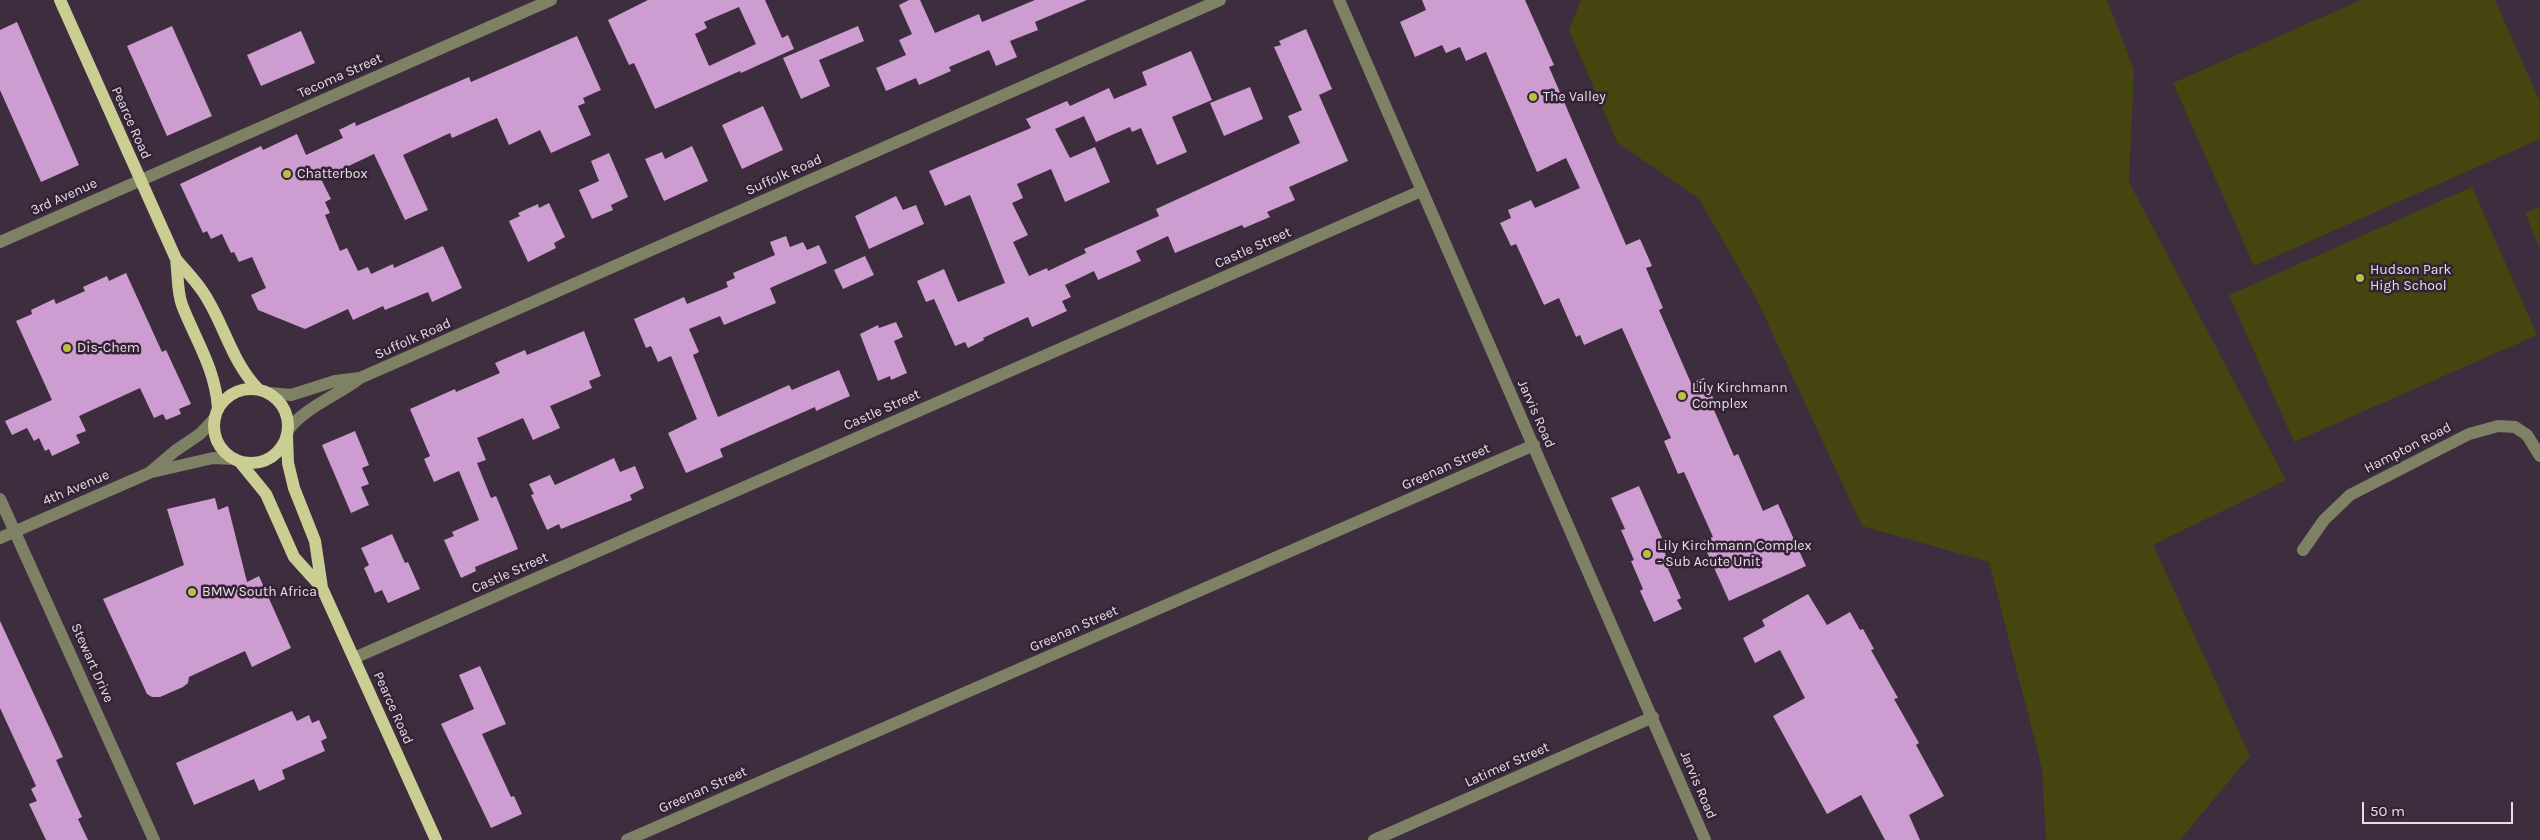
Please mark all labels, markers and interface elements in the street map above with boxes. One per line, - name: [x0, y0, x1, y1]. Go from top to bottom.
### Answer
- street label: Tecoma Street: [295, 50, 385, 102]
- street label: Pearce Road: [108, 84, 154, 162]
- place label: The Valley: [1543, 89, 1606, 105]
- marker: The Valley: [1527, 91, 1539, 103]
- street label: Suffolk Road: [743, 151, 825, 199]
- place label: Chatterbox: [297, 166, 368, 182]
- marker: Chatterbox: [281, 168, 293, 180]
- street label: 3rd Avenue: [28, 175, 100, 219]
- street label: Castle Street: [1212, 224, 1294, 272]
- place label: Hudson Park High School: [2370, 262, 2451, 294]
- marker: Hudson Park High School: [2354, 272, 2366, 284]
- street label: Suffolk Road: [372, 315, 454, 363]
- place label: Dis-Chem: [77, 340, 140, 356]
- marker: Dis-Chem: [61, 342, 73, 354]
- street label: Jarvis Road: [1514, 377, 1558, 451]
- place label: Lily Kirchmann Complex: [1692, 380, 1788, 412]
- street label: Castle Street: [841, 386, 923, 434]
- marker: Lily Kirchmann Complex: [1676, 390, 1688, 402]
- street label: Hampton Road: [2362, 419, 2454, 477]
- street label: Greenan Street: [1399, 440, 1493, 494]
- street label: 4th Avenue: [40, 466, 112, 510]
- place label: Lily Kirchmann Complex - Sub Acute Unit: [1657, 538, 1812, 570]
- marker: Lily Kirchmann Complex - Sub Acute Unit: [1641, 548, 1653, 560]
- street label: Castle Street: [469, 549, 551, 597]
- place label: BMW South Africa: [202, 584, 317, 600]
- marker: BMW South Africa: [186, 586, 198, 598]
- street label: Greenan Street: [1027, 602, 1121, 656]
- street label: Stewart Drive: [67, 621, 117, 705]
- street label: Pearce Road: [370, 669, 416, 747]
- street label: Latimer Street: [1462, 739, 1552, 791]
- street label: Jarvis Road: [1676, 748, 1720, 822]
- street label: Greenan Street: [656, 763, 750, 817]
- scale bar: [2365, 792, 2516, 824]
- text: 50 m: [2370, 802, 2405, 820]

